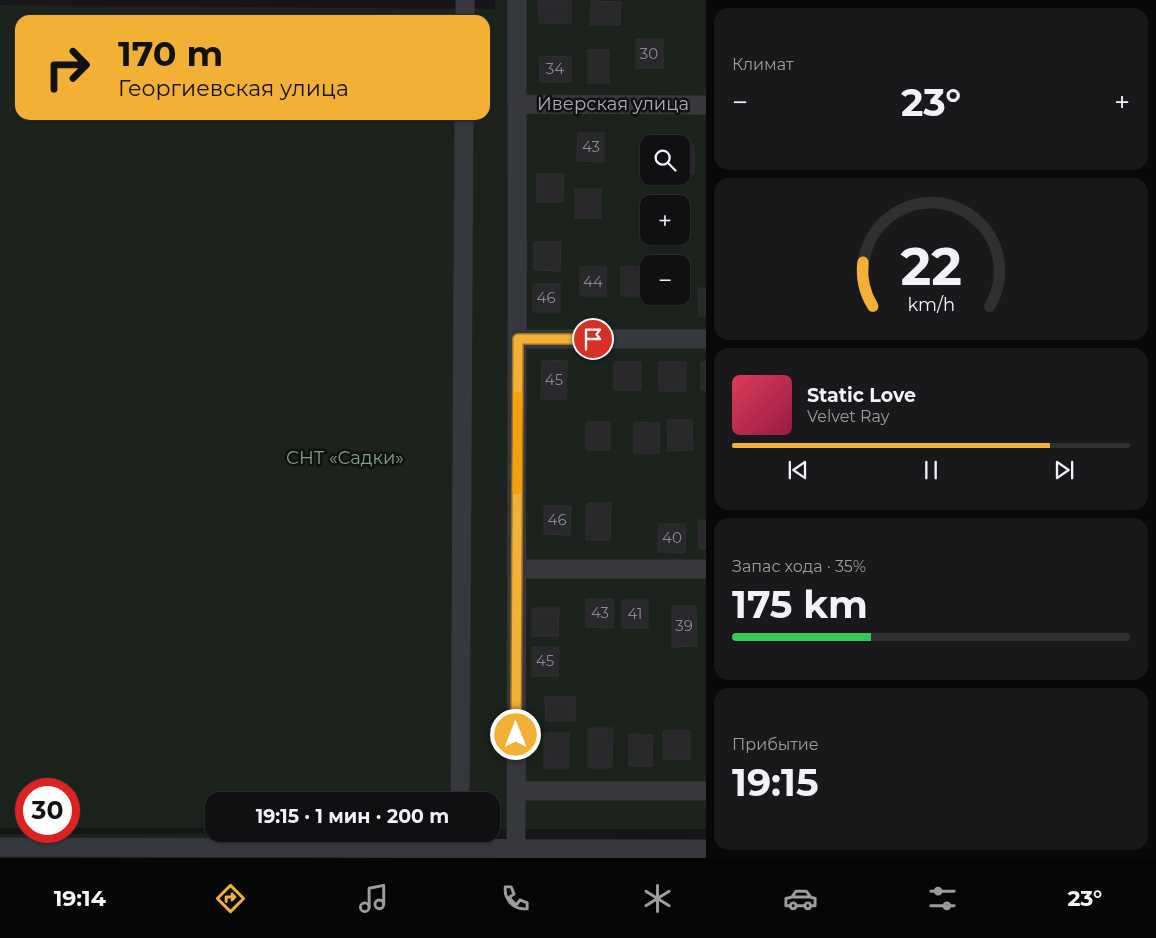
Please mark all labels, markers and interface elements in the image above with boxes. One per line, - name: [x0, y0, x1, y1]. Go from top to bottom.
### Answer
- text: 170 m: [118, 32, 223, 75]
- icon: right: [35, 35, 100, 100]
- house number: 30: [640, 44, 658, 63]
- text: Климат: [732, 55, 794, 74]
- house number: 34: [546, 59, 564, 78]
- text: Георгиевская улица: [118, 75, 349, 102]
- text: 23°: [901, 79, 961, 126]
- text: −: [732, 85, 748, 119]
- text: +: [1114, 85, 1130, 119]
- street label: Иверская улица: [537, 93, 689, 115]
- map controls: [640, 135, 690, 305]
- button: search: [640, 135, 690, 185]
- house number: 43: [582, 137, 600, 156]
- button: +: [640, 195, 690, 245]
- text: 22: [900, 235, 962, 298]
- button: −: [640, 255, 690, 305]
- house number: 44: [583, 272, 603, 291]
- house number: 46: [536, 288, 556, 307]
- text: km/h: [907, 294, 955, 315]
- pin: [572, 318, 614, 360]
- icon: arrive: [579, 325, 607, 353]
- house number: 45: [545, 370, 563, 389]
- text: Static Love: [807, 384, 916, 407]
- text: Velvet Ray: [807, 407, 889, 426]
- park label: СНТ «Садки»: [286, 447, 404, 469]
- icon: previous: [784, 456, 812, 484]
- icon: pause: [917, 456, 945, 484]
- icon: next: [1050, 456, 1078, 484]
- house number: 46: [547, 510, 567, 529]
- house number: 40: [662, 528, 682, 547]
- text: Запас хода · 35%: [732, 557, 866, 576]
- text: 175 km: [732, 581, 868, 628]
- house number: 43: [591, 603, 609, 622]
- house number: 41: [628, 604, 642, 623]
- house number: 39: [675, 616, 693, 635]
- house number: 45: [536, 651, 554, 670]
- position arrow: [489, 708, 541, 760]
- text: Прибытие: [732, 735, 819, 754]
- text: 19:15: [732, 759, 819, 806]
- speed limit sign: 30: [15, 778, 80, 843]
- text: 19:15 · 1 мин · 200 m: [256, 805, 449, 828]
- icon: directions: [213, 881, 248, 916]
- icon: music: [356, 881, 391, 916]
- icon: phone: [498, 881, 533, 916]
- icon: climate: [640, 881, 675, 916]
- icon: car: [783, 881, 818, 916]
- icon: filters: [925, 881, 960, 916]
- text: 19:14: [54, 885, 106, 912]
- text: 23°: [1067, 885, 1102, 912]

